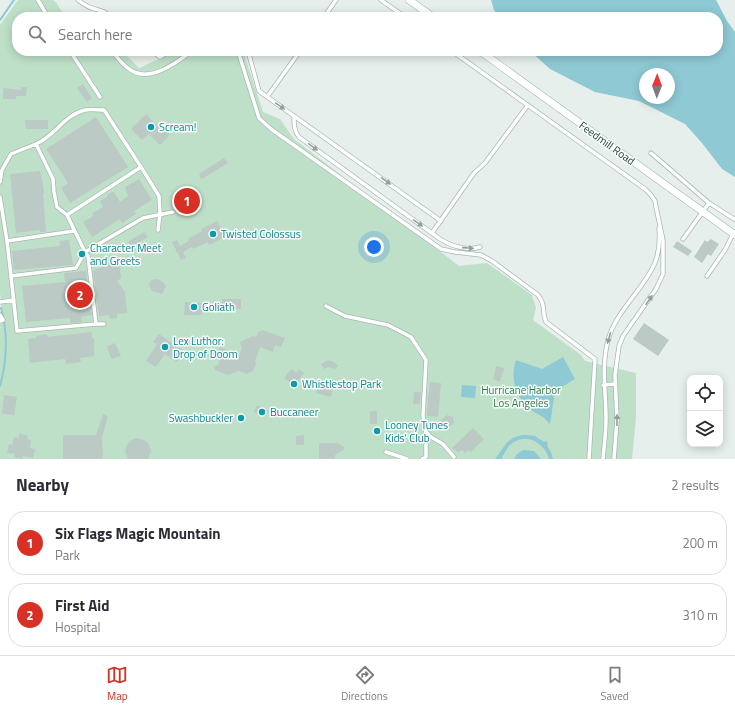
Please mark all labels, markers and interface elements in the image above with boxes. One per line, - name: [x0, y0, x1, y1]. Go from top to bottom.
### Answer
- search box: [12, 12, 723, 56]
- icon: search: [26, 23, 48, 45]
- text: Search here: [58, 23, 132, 46]
- north arrow: [639, 68, 675, 104]
- one-way arrow: [274, 102, 285, 110]
- street label: Feedmill Road: [576, 117, 638, 169]
- place label: Scream!: [159, 119, 196, 135]
- marker: Scream!: [146, 122, 156, 132]
- one-way arrow: [307, 143, 318, 151]
- one-way arrow: [380, 177, 391, 185]
- pin: 1: [174, 186, 200, 216]
- one-way arrow: [413, 219, 423, 227]
- place label: Twisted Colossus: [221, 226, 301, 242]
- marker: Twisted Colossus: [208, 229, 218, 239]
- your location: [364, 237, 384, 257]
- place label: Character Meet and Greets: [90, 240, 161, 269]
- one-way arrow: [462, 244, 474, 251]
- marker: Character Meet and Greets: [77, 249, 87, 259]
- pin: 2: [67, 280, 93, 310]
- one-way arrow: [645, 294, 653, 305]
- place label: Goliath: [202, 299, 235, 315]
- marker: Goliath: [189, 302, 199, 312]
- one-way arrow: [606, 332, 612, 344]
- place label: Lex Luthor: Drop of Doom: [173, 333, 238, 362]
- marker: Lex Luthor: Drop of Doom: [160, 342, 170, 352]
- map controls: [687, 375, 723, 447]
- button: locate: [687, 375, 723, 411]
- place label: Whistlestop Park: [302, 376, 382, 392]
- marker: Whistlestop Park: [289, 379, 299, 389]
- park label: Hurricane Harbor Los Angeles: [481, 382, 561, 411]
- place label: Buccaneer: [270, 404, 319, 420]
- marker: Buccaneer: [257, 407, 267, 417]
- place label: Swashbuckler: [169, 410, 233, 426]
- button: layers: [687, 411, 723, 447]
- marker: Swashbuckler: [236, 413, 246, 423]
- one-way arrow: [614, 413, 620, 426]
- place label: Looney Tunes Kids' Club: [385, 417, 448, 446]
- marker: Looney Tunes Kids' Club: [372, 426, 382, 436]
- text: Nearby: [16, 472, 69, 498]
- text: 2 results: [671, 475, 719, 495]
- text: Six Flags Magic Mountain: [55, 522, 221, 545]
- text: 1: [26, 533, 34, 553]
- text: 200 m: [682, 533, 718, 553]
- text: Park: [55, 545, 80, 565]
- text: First Aid: [55, 594, 109, 617]
- text: 2: [26, 605, 34, 625]
- text: 310 m: [682, 605, 718, 625]
- text: Hospital: [55, 617, 100, 637]
- tab: Map: [106, 664, 128, 704]
- tab: Directions: [341, 664, 388, 704]
- tab: Saved: [601, 664, 629, 704]

